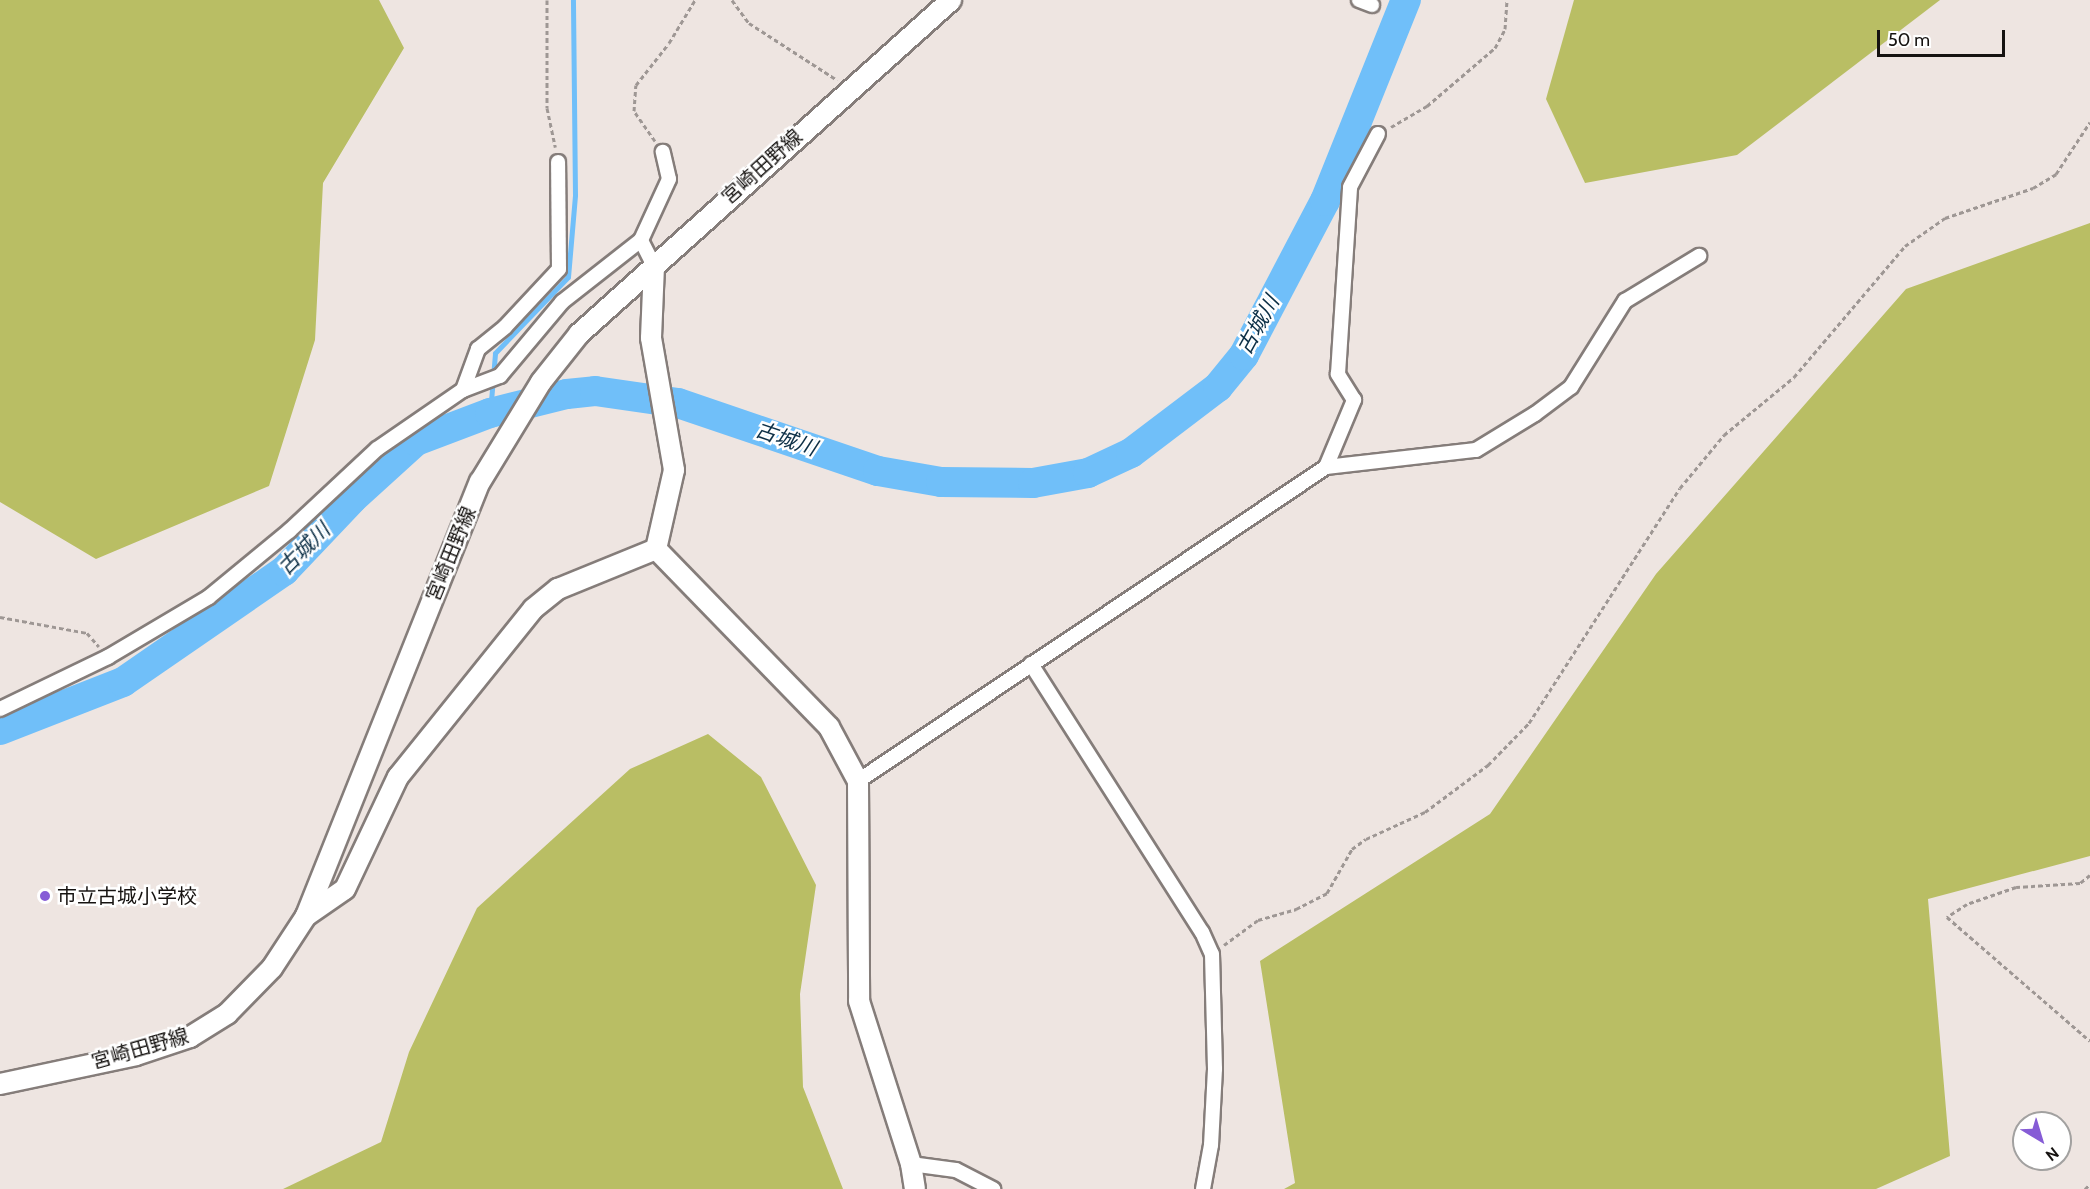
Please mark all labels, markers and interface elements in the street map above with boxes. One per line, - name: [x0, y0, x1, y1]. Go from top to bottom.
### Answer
- scale bar: [1880, 18, 2008, 56]
- text: 50 m: [1888, 29, 1930, 51]
- street label: 宮崎田野線: [717, 125, 807, 209]
- water label: 古城川: [1232, 291, 1284, 359]
- water label: 古城川: [752, 417, 820, 461]
- street label: 宮崎田野線: [421, 503, 481, 605]
- water label: 古城川: [273, 518, 335, 580]
- place label: 市立古城小学校: [57, 884, 197, 908]
- marker: 市立古城小学校: [38, 889, 52, 903]
- street label: 宮崎田野線: [89, 1024, 191, 1074]
- north arrow: [2012, 1111, 2072, 1171]
- text: N: [2042, 1143, 2062, 1165]

